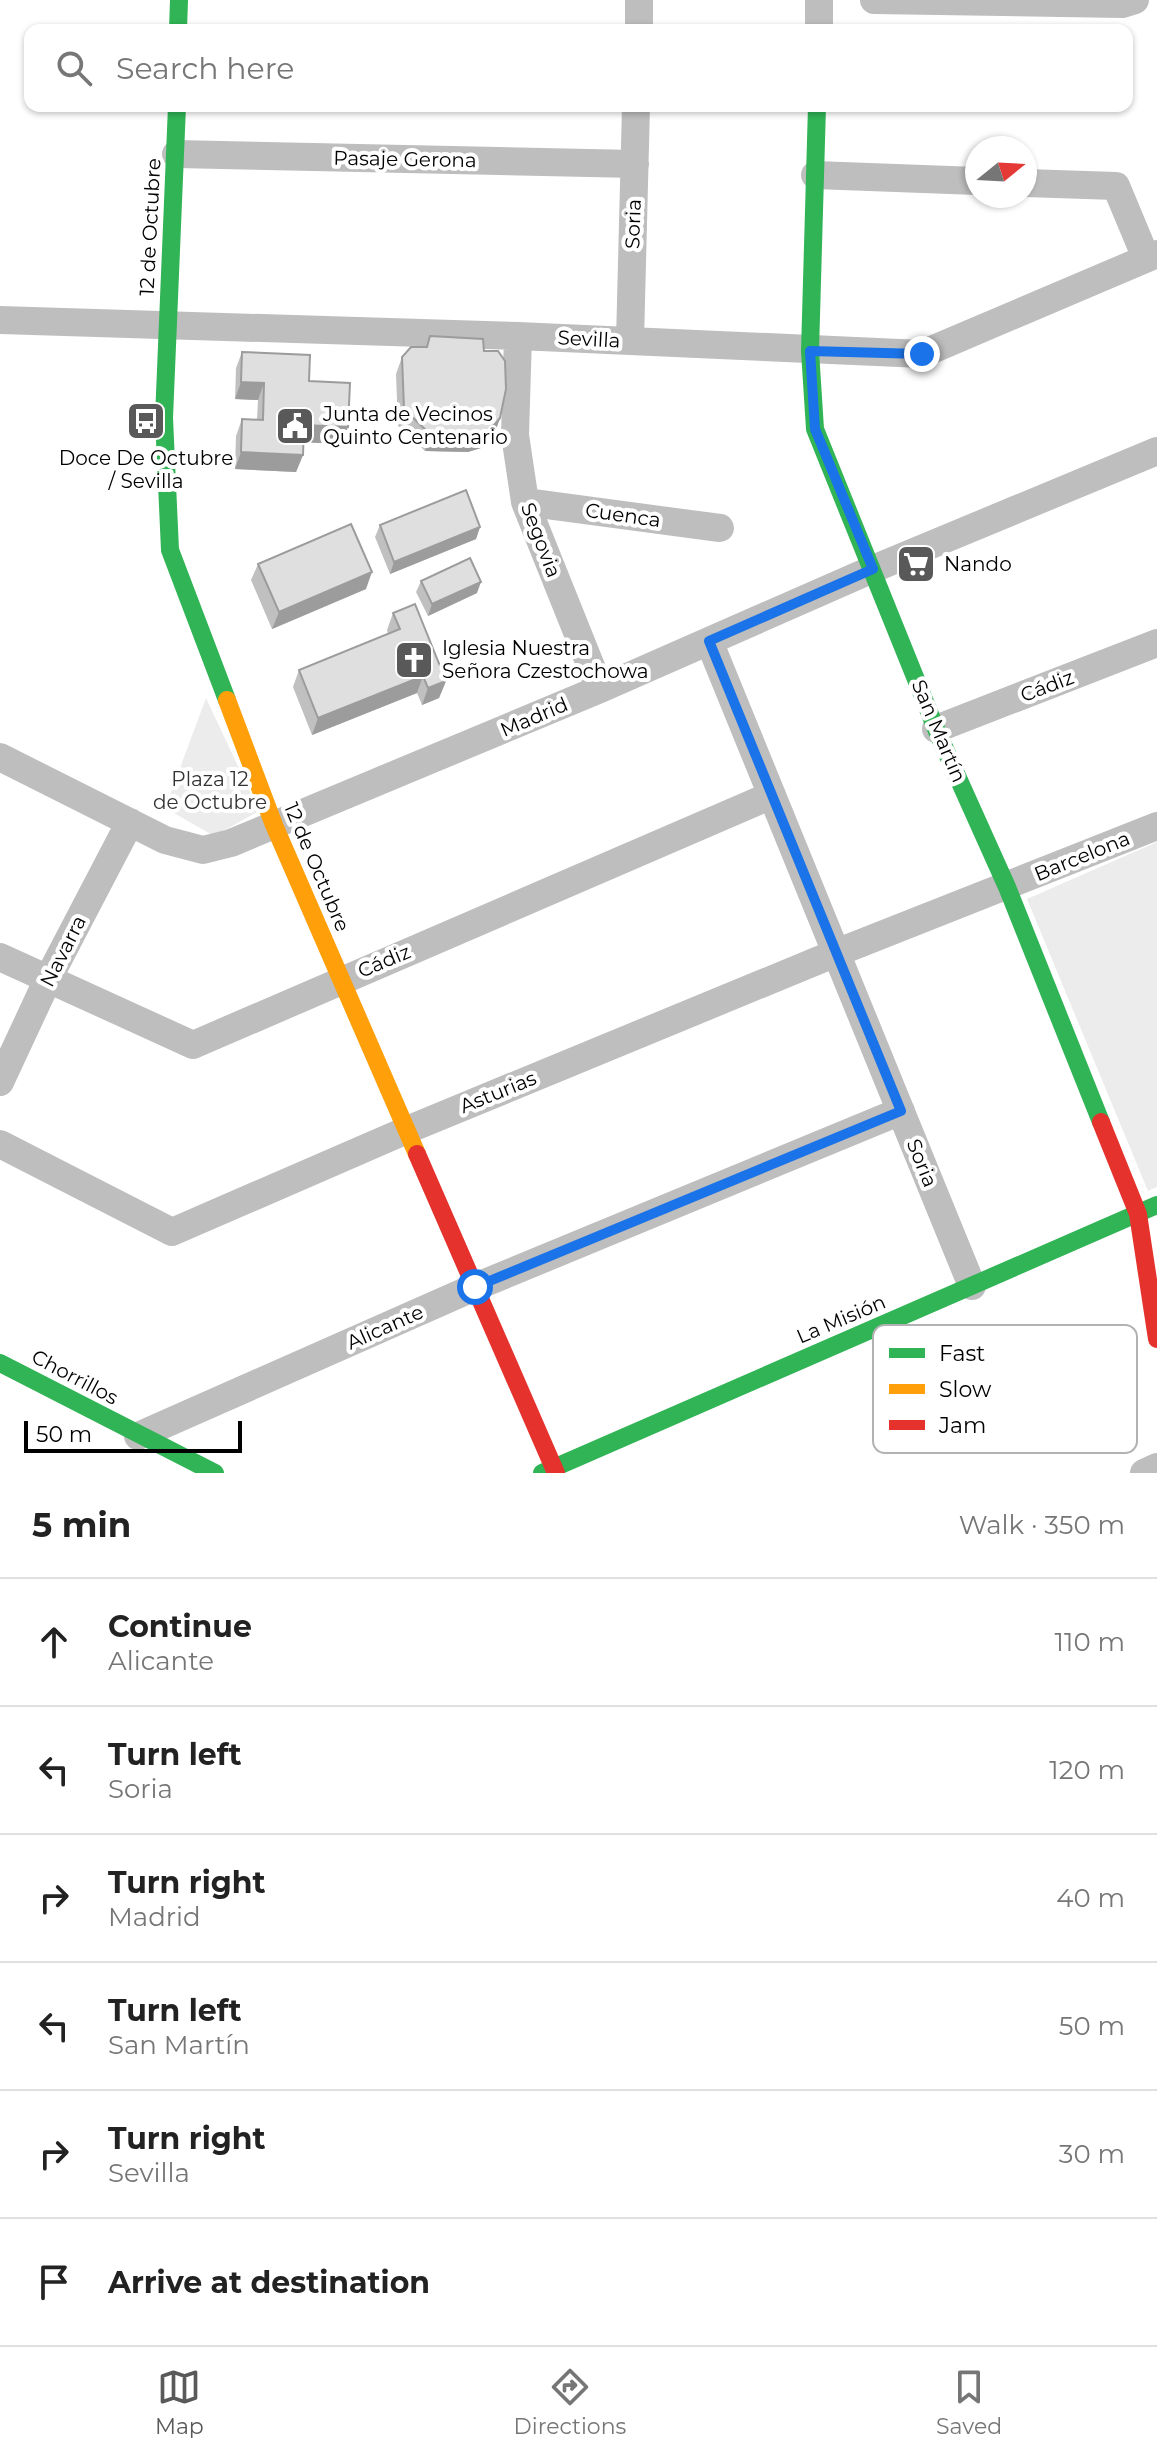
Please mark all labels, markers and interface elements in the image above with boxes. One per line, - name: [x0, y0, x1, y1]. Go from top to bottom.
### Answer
- search box: [24, 24, 1133, 112]
- icon: search: [52, 46, 96, 90]
- text: Search here: [116, 50, 294, 87]
- north arrow: [965, 136, 1037, 208]
- street label: Pasaje Gerona: [333, 146, 477, 172]
- street label: 12 de Octubre: [134, 158, 166, 296]
- street label: Soria: [620, 199, 646, 249]
- street label: Sevilla: [557, 325, 621, 353]
- route end: [904, 336, 940, 372]
- bus stop icon: Doce De Octubre / Sevilla: [125, 400, 167, 442]
- place label: Junta de Vecinos Quinto Centenario: [322, 402, 508, 449]
- public building icon: Junta de Vecinos Quinto Centenario: [274, 405, 316, 447]
- place label: Doce De Octubre / Sevilla: [59, 446, 233, 493]
- street label: Cuenca: [584, 498, 662, 532]
- street label: Segovia: [516, 499, 566, 581]
- supermarket icon: Nando: [895, 543, 937, 585]
- place label: Nando: [944, 552, 1012, 576]
- place label: Iglesia Nuestra Señora Czestochowa: [442, 636, 649, 683]
- church icon: Iglesia Nuestra Señora Czestochowa: [393, 639, 435, 681]
- street label: Cádiz: [1017, 665, 1077, 707]
- street label: San Martín: [907, 676, 971, 786]
- street label: Madrid: [497, 692, 571, 742]
- park label: Plaza 12 de Octubre: [153, 767, 267, 814]
- street label: 12 de Octubre: [279, 799, 355, 935]
- street label: Barcelona: [1031, 826, 1133, 886]
- street label: Navarra: [35, 911, 91, 991]
- street label: Cádiz: [354, 939, 414, 983]
- street label: Asturias: [456, 1066, 540, 1118]
- street label: Soria: [902, 1135, 942, 1191]
- route start: [457, 1269, 493, 1305]
- street label: La Misión: [793, 1289, 889, 1349]
- street label: Alicante: [343, 1299, 427, 1355]
- legend: [873, 1325, 1137, 1453]
- text: Fast: [939, 1340, 985, 1367]
- street label: Chorrillos: [28, 1344, 123, 1410]
- text: Slow: [939, 1376, 992, 1403]
- text: Jam: [938, 1412, 986, 1439]
- scale bar: [24, 1417, 242, 1453]
- text: 50 m: [36, 1421, 92, 1448]
- text: 5 min: [32, 1504, 131, 1546]
- text: Walk · 350 m: [959, 1509, 1125, 1541]
- text: Continue: [108, 1608, 252, 1645]
- icon: ahead: [32, 1620, 76, 1664]
- text: 110 m: [1055, 1626, 1125, 1658]
- text: Alicante: [108, 1645, 214, 1677]
- text: Turn left: [108, 1736, 241, 1773]
- icon: left: [32, 1748, 76, 1792]
- text: 120 m: [1049, 1754, 1125, 1786]
- text: Soria: [108, 1773, 173, 1805]
- text: Turn right: [108, 1864, 265, 1901]
- icon: right: [32, 1876, 76, 1920]
- text: 40 m: [1056, 1882, 1125, 1914]
- text: Madrid: [108, 1901, 201, 1933]
- text: Turn left: [108, 1992, 241, 2029]
- icon: left: [32, 2004, 76, 2048]
- text: 50 m: [1059, 2010, 1125, 2042]
- text: San Martín: [108, 2029, 250, 2061]
- text: Turn right: [108, 2120, 265, 2157]
- icon: right: [32, 2132, 76, 2176]
- text: 30 m: [1059, 2138, 1125, 2170]
- text: Sevilla: [108, 2157, 190, 2189]
- icon: arrive: [32, 2260, 76, 2304]
- text: Arrive at destination: [108, 2264, 430, 2301]
- tab: Map: [155, 2365, 204, 2440]
- tab: Directions: [514, 2365, 626, 2440]
- tab: Saved: [936, 2365, 1002, 2440]

